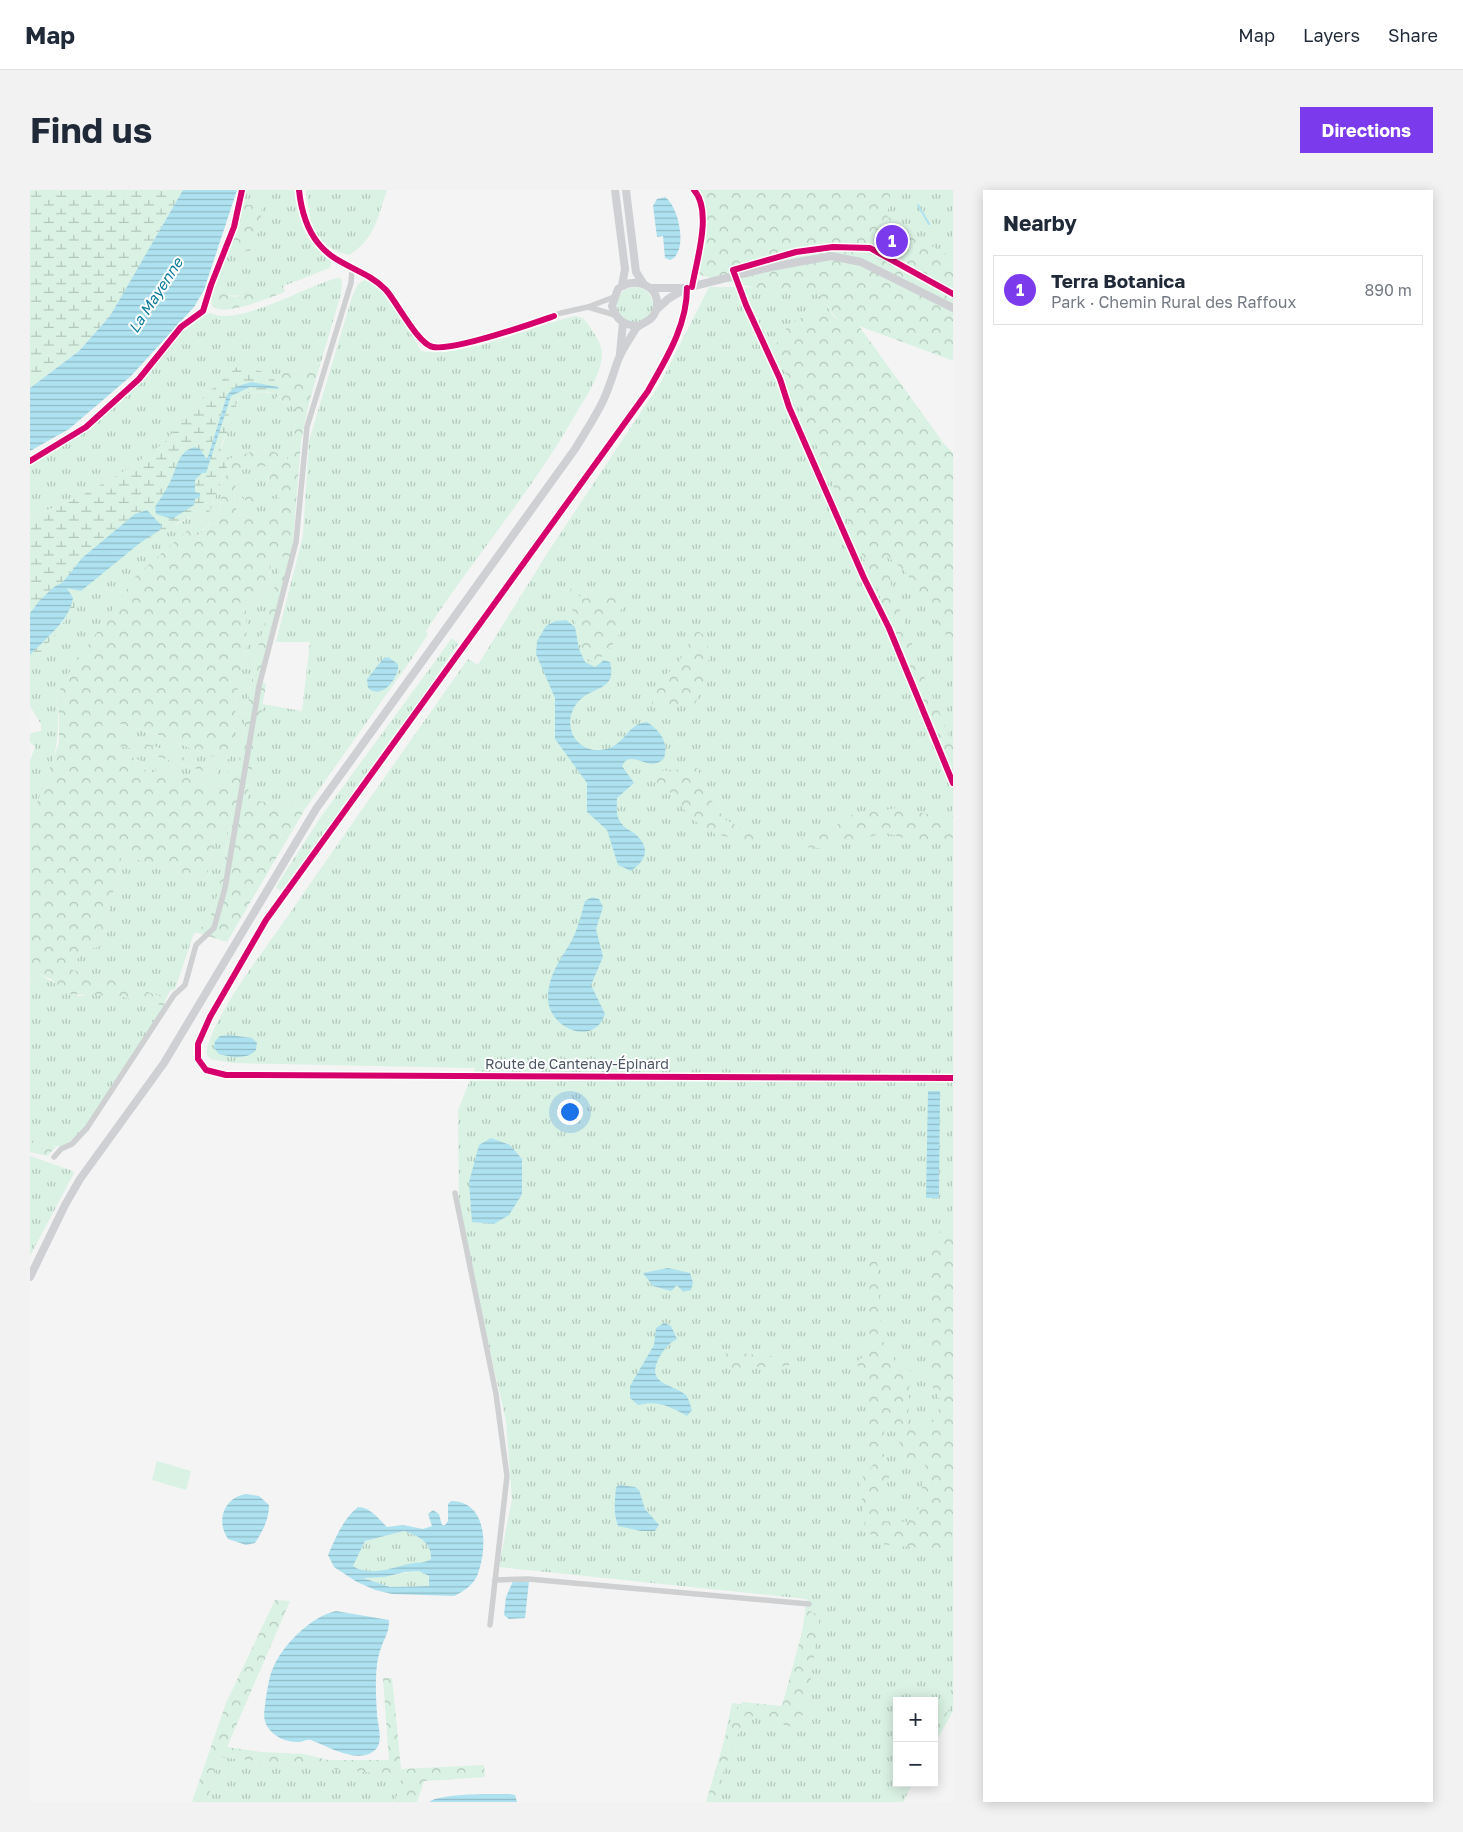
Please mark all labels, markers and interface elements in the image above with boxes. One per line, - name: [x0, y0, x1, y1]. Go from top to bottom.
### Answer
- text: Map: [25, 20, 75, 49]
- text: Map: [1238, 24, 1275, 46]
- text: Layers: [1303, 24, 1360, 46]
- text: Share: [1388, 24, 1438, 46]
- button: Directions: [1300, 107, 1433, 153]
- text: Find us: [30, 109, 152, 151]
- text: Nearby: [1003, 210, 1077, 236]
- pin: 1: [876, 222, 908, 260]
- water label: La Mayenne: [124, 253, 188, 336]
- text: Terra Botanica: [1051, 269, 1185, 292]
- text: 1: [1016, 280, 1024, 300]
- text: 890 m: [1364, 280, 1412, 300]
- text: Park · Chemin Rural des Raffoux: [1051, 292, 1296, 312]
- street label: Route de Cantenay-Épinard: [485, 1055, 669, 1072]
- your location: [557, 1099, 583, 1125]
- map controls: [893, 1697, 938, 1787]
- button: +: [893, 1697, 938, 1742]
- button: −: [893, 1742, 938, 1787]

